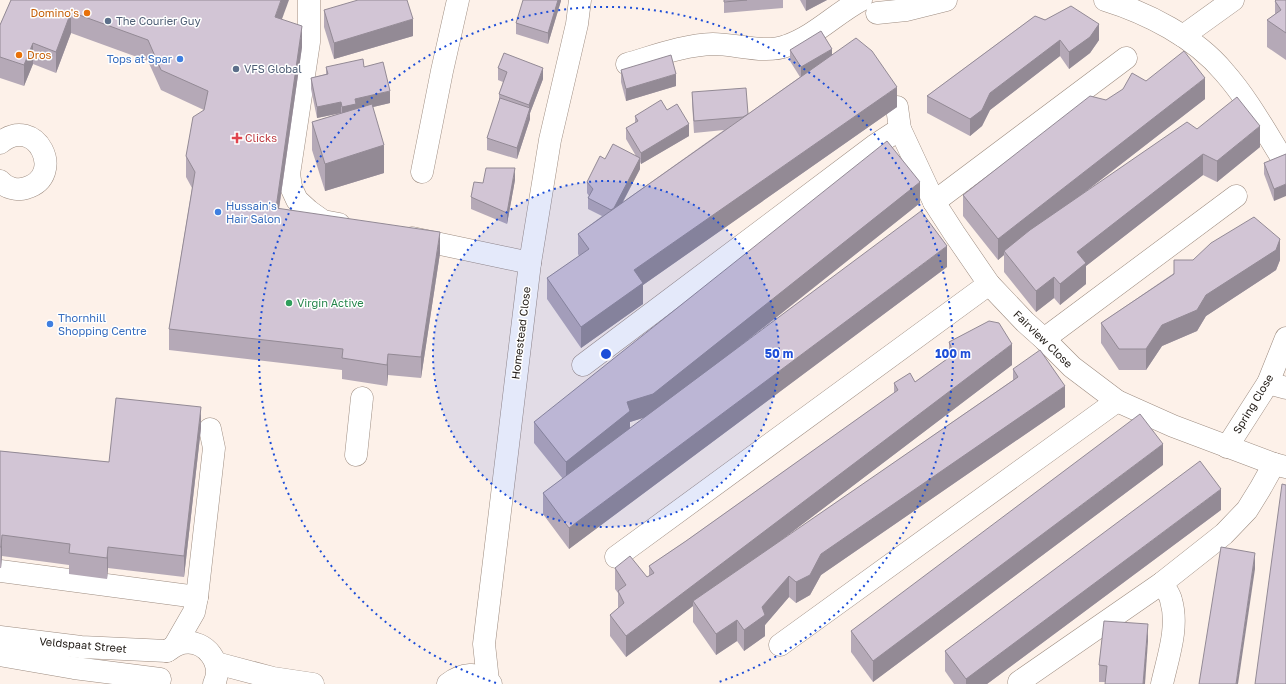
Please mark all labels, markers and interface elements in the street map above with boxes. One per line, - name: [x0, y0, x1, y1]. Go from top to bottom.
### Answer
- place label: Domino's: [31, 6, 79, 19]
- marker: Domino's: [82, 8, 92, 18]
- place label: The Courier Guy: [116, 14, 201, 27]
- marker: The Courier Guy: [103, 16, 113, 26]
- place label: Dros: [27, 48, 51, 61]
- marker: Dros: [14, 50, 24, 60]
- place label: Tops at Spar: [107, 52, 173, 65]
- marker: Tops at Spar: [175, 54, 185, 64]
- place label: VFS Global: [244, 62, 302, 75]
- marker: VFS Global: [231, 64, 241, 74]
- place label: Clicks: [245, 131, 277, 144]
- marker: Clicks: [232, 133, 242, 143]
- place label: Hussain's Hair Salon: [226, 199, 281, 225]
- marker: Hussain's Hair Salon: [213, 207, 223, 217]
- street label: Homestead Close: [508, 286, 533, 380]
- place label: Virgin Active: [297, 296, 364, 309]
- marker: Virgin Active: [284, 298, 294, 308]
- street label: Fairview Close: [1011, 307, 1076, 370]
- place label: Thornhill Shopping Centre: [58, 311, 147, 337]
- marker: Thornhill Shopping Centre: [45, 319, 55, 329]
- text: 50 m: [765, 346, 793, 361]
- text: 100 m: [935, 346, 971, 361]
- centre of rings: [599, 347, 613, 361]
- street label: Spring Close: [1230, 372, 1275, 436]
- street label: Veldspaat Street: [39, 634, 127, 655]

